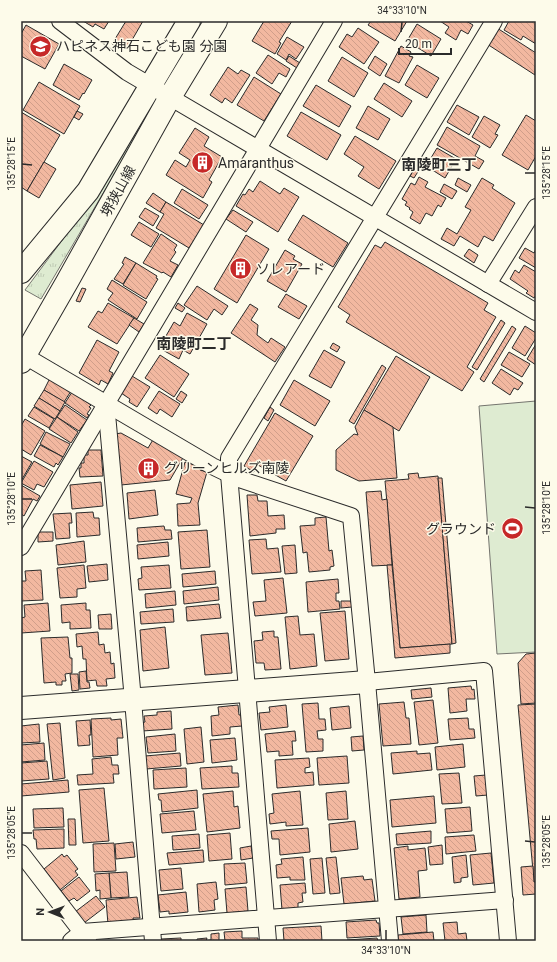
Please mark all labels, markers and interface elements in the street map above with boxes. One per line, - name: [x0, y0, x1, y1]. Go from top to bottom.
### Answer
- text: 34°33'10"N: [377, 5, 427, 16]
- scale bar: [399, 30, 451, 56]
- school or university icon: ハピネス神石こども園 分園: [27, 33, 53, 59]
- text: 20 m: [405, 37, 432, 51]
- place label: ハピネス神石こども園 分園: [56, 38, 227, 54]
- text: 135°28'15"E: [6, 137, 17, 191]
- text: 135°28'15"E: [541, 146, 552, 200]
- building icon: Amaranthus: [190, 150, 216, 176]
- place label: Amaranthus: [218, 155, 294, 171]
- district label: 南陵町三丁: [401, 156, 477, 174]
- street label: 堺狭山線: [97, 163, 139, 219]
- building icon: ソレアード: [228, 256, 254, 282]
- place label: ソレアード: [256, 261, 325, 277]
- district label: 南陵町二丁: [156, 335, 232, 353]
- building icon: グリーンヒルズ南陵: [135, 455, 161, 481]
- place label: グリーンヒルズ南陵: [164, 460, 289, 476]
- text: 135°28'10"E: [6, 472, 17, 526]
- text: 135°28'10"E: [541, 481, 552, 535]
- sports icon: グラウンド: [499, 516, 525, 542]
- place label: グラウンド: [426, 521, 496, 537]
- text: 135°28'05"E: [6, 806, 17, 860]
- text: 135°28'05"E: [541, 815, 552, 869]
- north arrow: [30, 892, 70, 932]
- text: N: [34, 908, 47, 916]
- text: 34°33'10"N: [361, 945, 411, 956]

